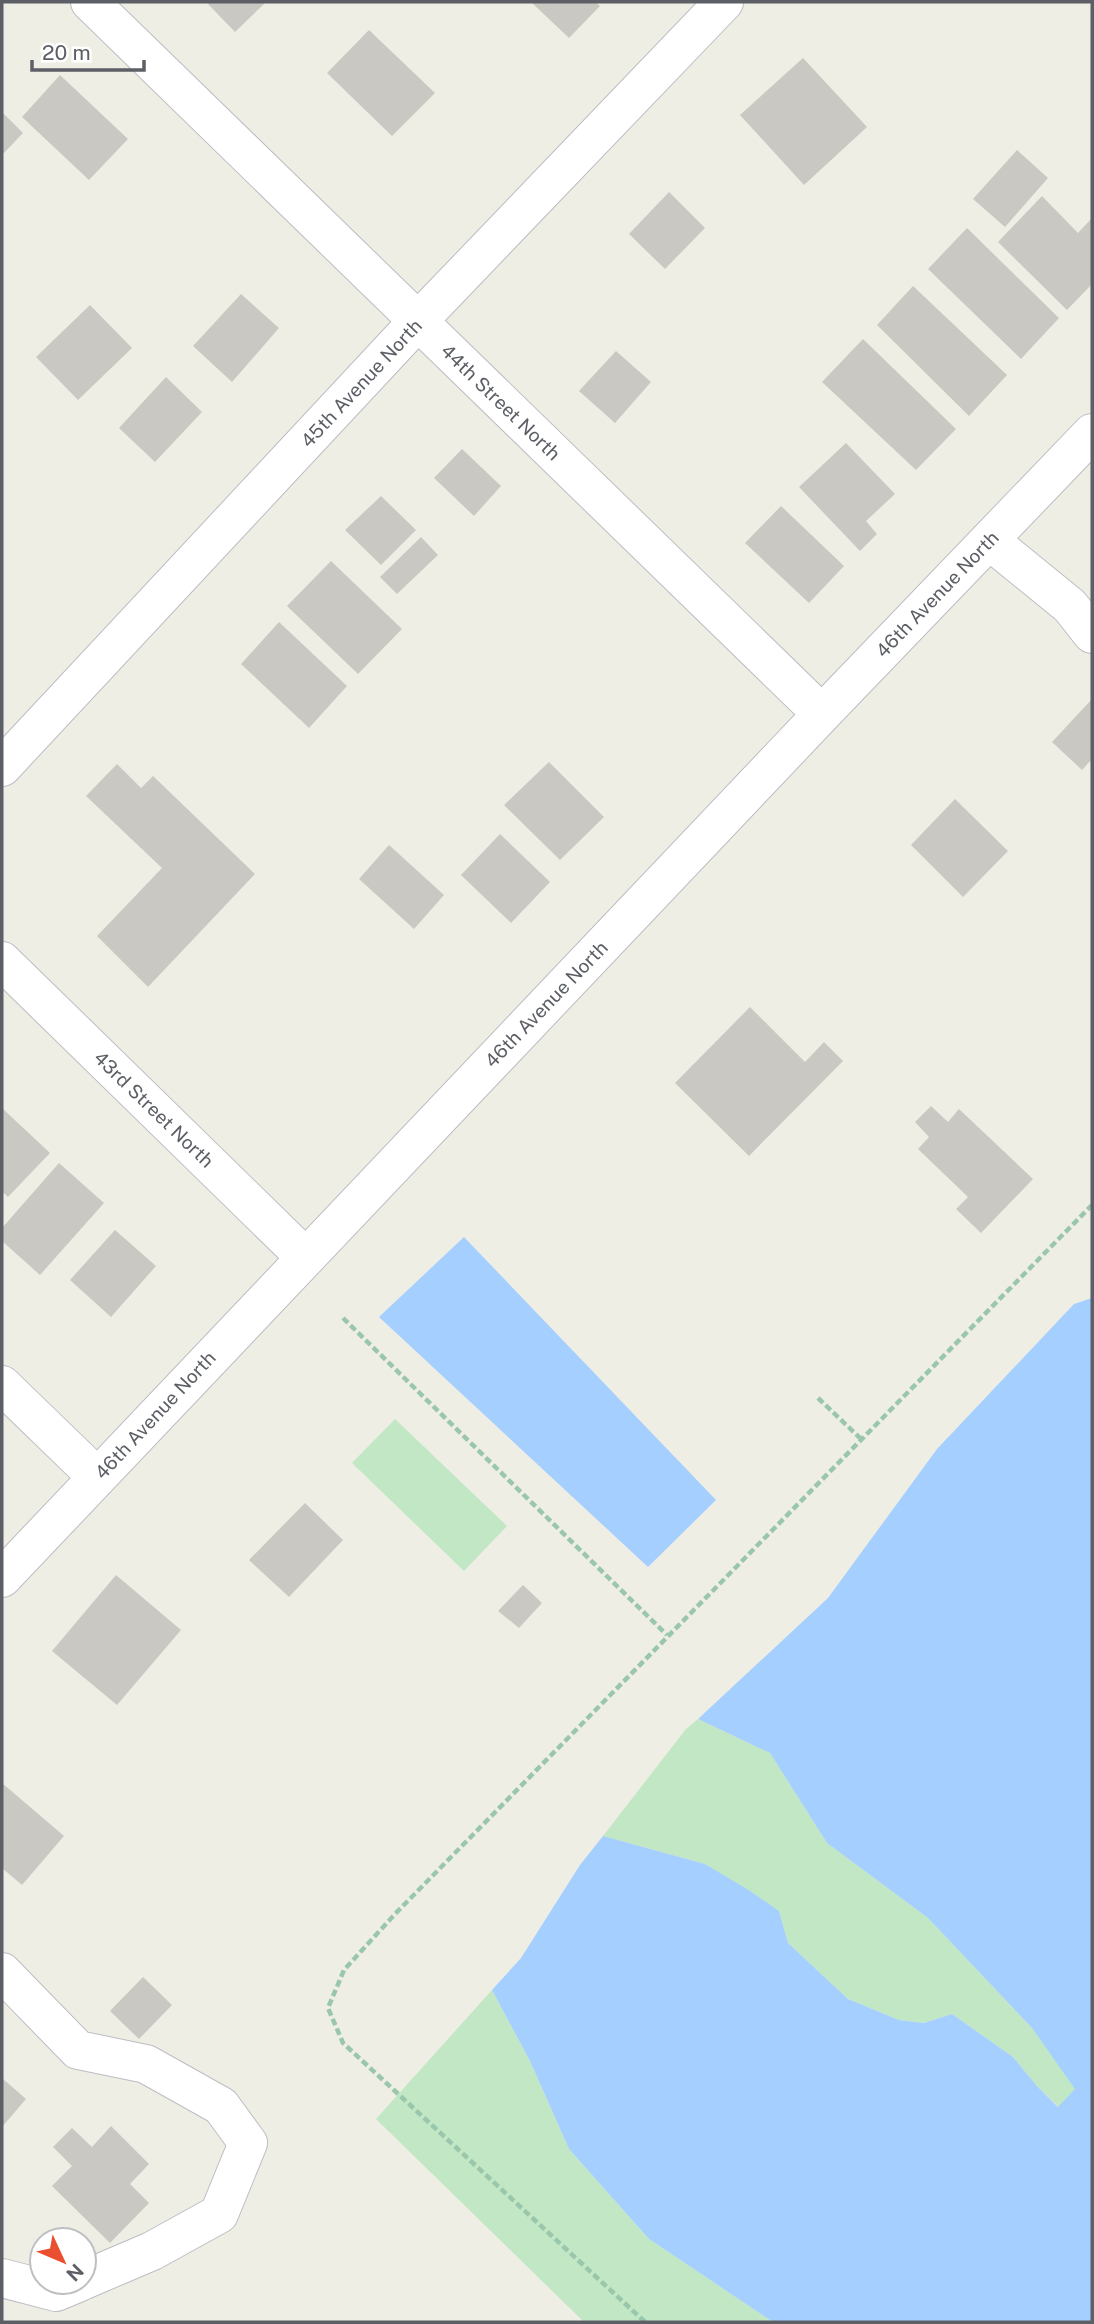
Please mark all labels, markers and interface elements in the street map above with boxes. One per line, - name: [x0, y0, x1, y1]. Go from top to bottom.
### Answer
- scale bar: [32, 28, 144, 72]
- text: 20 m: [42, 40, 91, 65]
- street label: 45th Avenue North: [296, 314, 426, 452]
- street label: 44th Street North: [437, 339, 565, 465]
- street label: 46th Avenue North: [871, 526, 1003, 662]
- street label: 46th Avenue North: [480, 936, 612, 1072]
- street label: 43rd Street North: [90, 1046, 218, 1172]
- street label: 46th Avenue North: [90, 1346, 220, 1484]
- north arrow: [28, 2226, 98, 2296]
- text: N: [62, 2260, 88, 2286]

